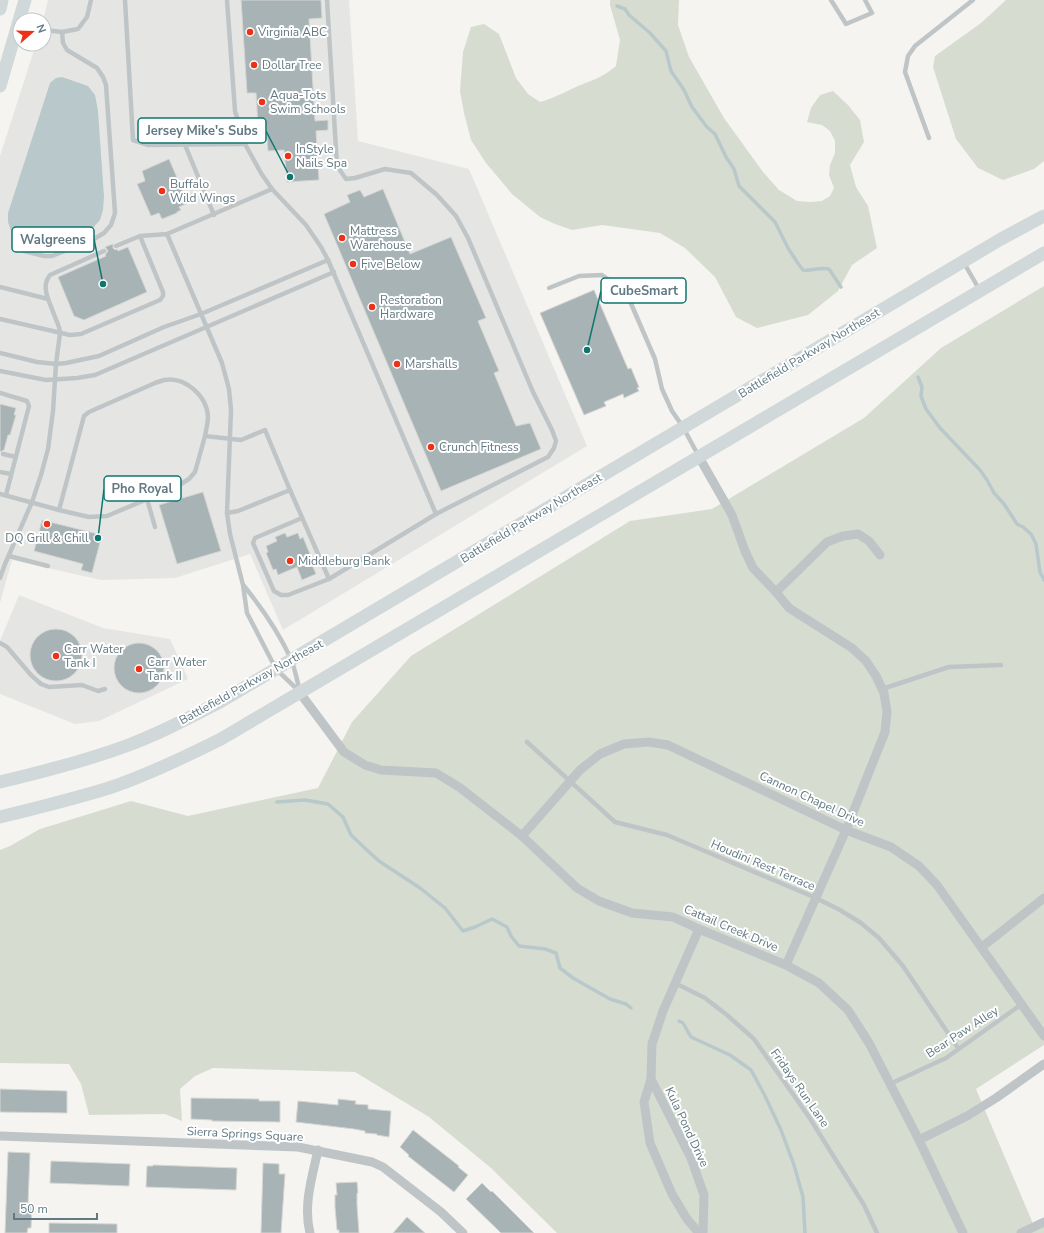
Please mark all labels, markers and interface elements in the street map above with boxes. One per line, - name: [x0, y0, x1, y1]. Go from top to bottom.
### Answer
- north arrow: [12, 12, 52, 52]
- text: N: [32, 22, 49, 35]
- place label: Virginia ABC: [257, 24, 327, 40]
- marker: Virginia ABC: [245, 27, 255, 37]
- place label: Dollar Tree: [262, 57, 322, 73]
- marker: Dollar Tree: [249, 60, 259, 70]
- place label: Aqua-Tots Swim Schools: [270, 87, 346, 117]
- marker: Aqua-Tots Swim Schools: [257, 97, 267, 107]
- callout: Jersey Mike's Subs: [138, 118, 266, 143]
- text: Jersey Mike's Subs: [145, 122, 258, 140]
- place label: InStyle Nails Spa: [296, 141, 347, 171]
- marker: InStyle Nails Spa: [283, 151, 293, 161]
- place label: Buffalo Wild Wings: [170, 176, 235, 206]
- marker: Buffalo Wild Wings: [157, 186, 167, 196]
- place label: Mattress Warehouse: [350, 223, 412, 253]
- callout: Walgreens: [12, 227, 94, 252]
- text: Walgreens: [20, 231, 86, 249]
- marker: Mattress Warehouse: [337, 233, 347, 243]
- place label: Five Below: [361, 256, 421, 272]
- marker: Five Below: [348, 259, 358, 269]
- callout: CubeSmart: [601, 278, 686, 303]
- text: CubeSmart: [610, 282, 679, 300]
- place label: Restoration Hardware: [380, 292, 442, 322]
- marker: Restoration Hardware: [367, 302, 377, 312]
- street label: Battlefield Parkway Northeast: [735, 304, 883, 402]
- place label: Marshalls: [405, 356, 458, 372]
- marker: Marshalls: [392, 359, 402, 369]
- place label: Crunch Fitness: [439, 439, 519, 455]
- marker: Crunch Fitness: [426, 442, 436, 452]
- street label: Battlefield Parkway Northeast: [457, 469, 605, 567]
- callout: Pho Royal: [104, 476, 181, 501]
- text: Pho Royal: [111, 480, 173, 498]
- marker: DQ Grill & Chill: [42, 519, 52, 529]
- place label: DQ Grill & Chill: [5, 530, 89, 546]
- place label: Middleburg Bank: [298, 553, 391, 569]
- marker: Middleburg Bank: [285, 556, 295, 566]
- street label: Battlefield Parkway Northeast: [176, 635, 327, 728]
- place label: Carr Water Tank I: [64, 641, 124, 671]
- marker: Carr Water Tank I: [51, 651, 61, 661]
- place label: Carr Water Tank II: [147, 654, 207, 684]
- marker: Carr Water Tank II: [134, 664, 144, 674]
- street label: Cannon Chapel Drive: [757, 768, 867, 830]
- street label: Houdini Rest Terrace: [708, 836, 818, 894]
- street label: Cattail Creek Drive: [681, 901, 781, 955]
- street label: Bear Paw Alley: [923, 1002, 1002, 1061]
- street label: Fridays Run Lane: [767, 1046, 833, 1130]
- street label: Kula Pond Drive: [661, 1084, 713, 1170]
- street label: Sierra Springs Square: [186, 1123, 304, 1145]
- scale bar: [14, 1195, 97, 1221]
- text: 50 m: [20, 1201, 48, 1217]

